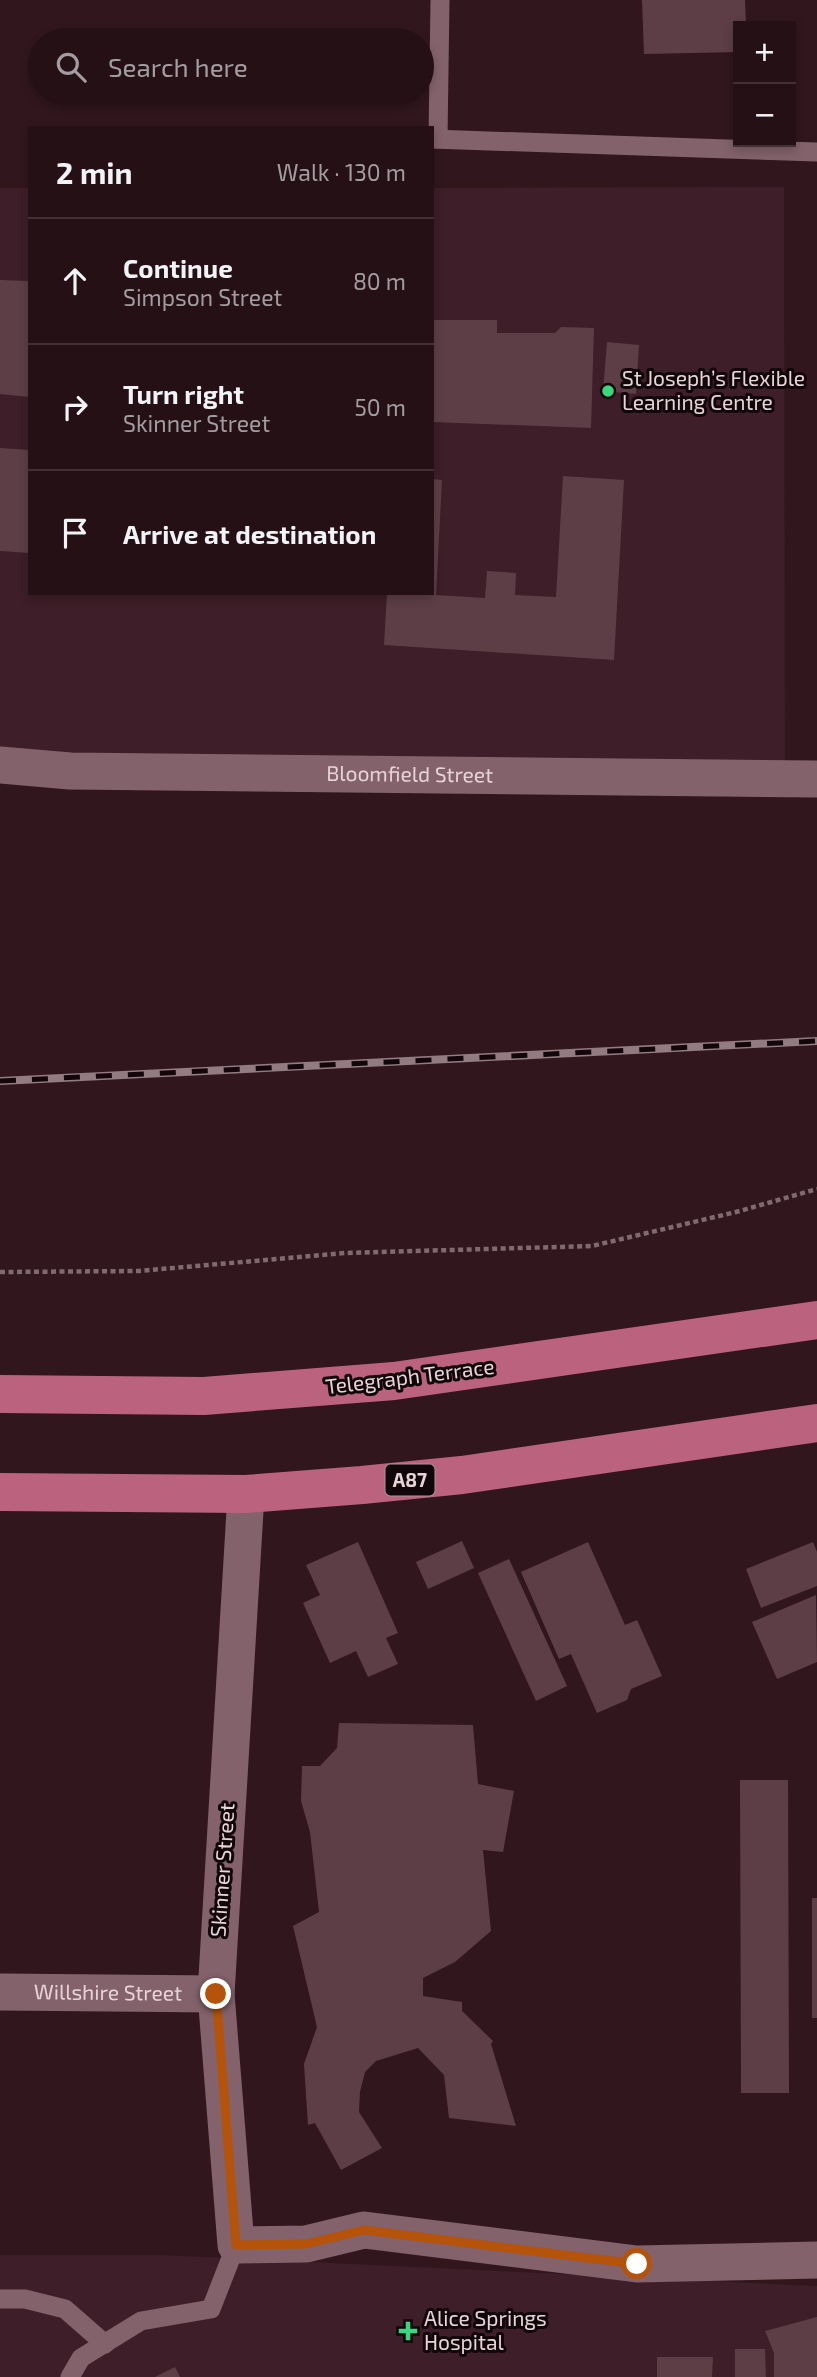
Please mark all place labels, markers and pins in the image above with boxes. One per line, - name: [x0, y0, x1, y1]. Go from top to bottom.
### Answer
- place label: St Joseph’s Flexible Learning Centre: [622, 365, 805, 414]
- marker: St Joseph’s Flexible Learning Centre: [600, 383, 616, 399]
- place label: Alice Springs Hospital: [424, 2305, 547, 2354]
- marker: Alice Springs Hospital: [398, 2321, 418, 2341]

